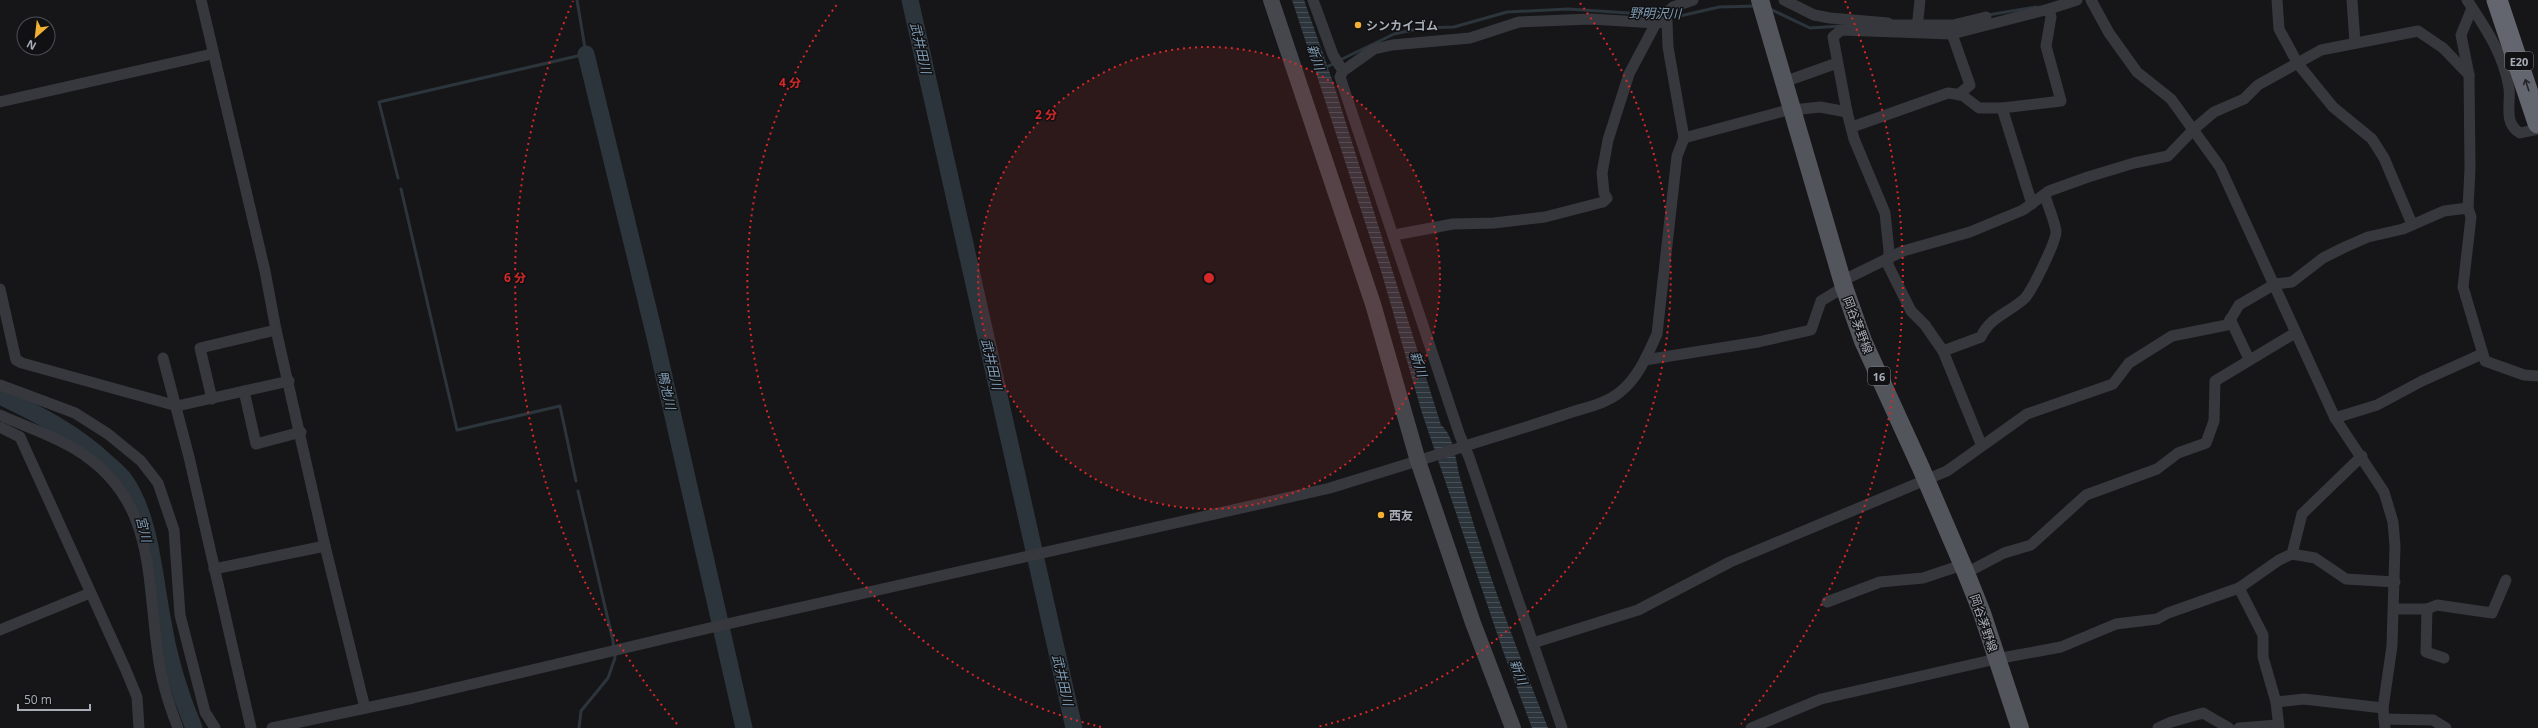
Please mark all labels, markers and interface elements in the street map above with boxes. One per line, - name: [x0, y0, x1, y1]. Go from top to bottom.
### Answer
- water label: 野明沢川: [1629, 4, 1683, 22]
- north arrow: [16, 16, 56, 56]
- place label: シンカイゴム: [1366, 17, 1438, 34]
- marker: シンカイゴム: [1353, 20, 1363, 30]
- water label: 武井田川: [906, 21, 936, 77]
- text: N: [24, 37, 39, 54]
- water label: 新川: [1303, 42, 1329, 74]
- road number: E20: [2505, 52, 2533, 70]
- text: 4 分: [779, 74, 801, 91]
- one-way arrow: [2523, 79, 2530, 92]
- text: 2 分: [1035, 106, 1057, 123]
- text: 6 分: [504, 269, 526, 286]
- centre of rings: [1202, 271, 1216, 285]
- street label: 岡谷茅野線: [1839, 294, 1877, 356]
- water label: 武井田川: [977, 337, 1007, 393]
- water label: 新川: [1406, 349, 1432, 381]
- road number: 16: [1868, 367, 1890, 385]
- water label: 鴨池川: [654, 369, 681, 413]
- place label: 西友: [1389, 507, 1413, 524]
- marker: 西友: [1376, 510, 1386, 520]
- water label: 宮川: [132, 514, 156, 546]
- street label: 岡谷茅野線: [1966, 592, 2002, 654]
- water label: 武井田川: [1048, 653, 1078, 709]
- water label: 新川: [1506, 657, 1533, 689]
- scale bar: [18, 686, 90, 712]
- text: 50 m: [24, 691, 52, 708]

